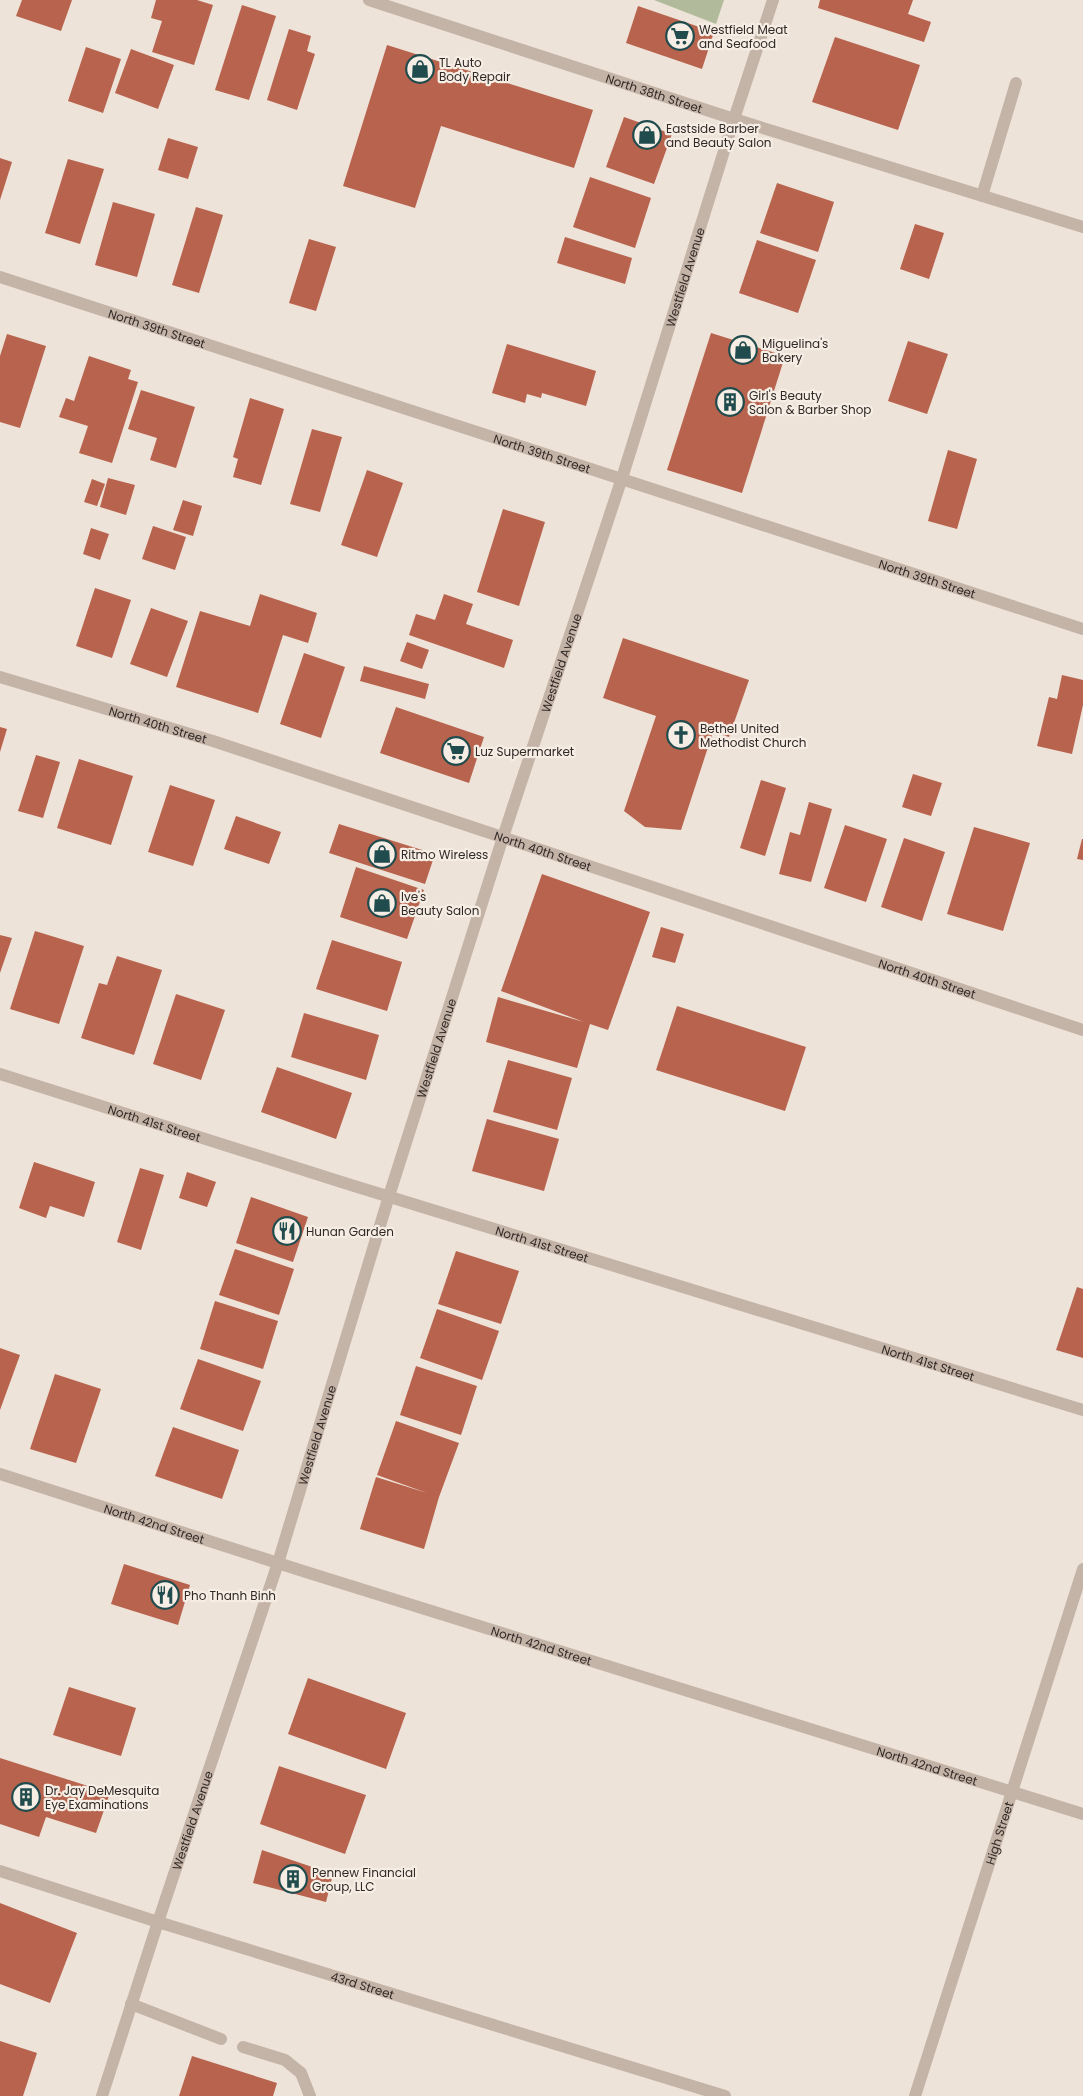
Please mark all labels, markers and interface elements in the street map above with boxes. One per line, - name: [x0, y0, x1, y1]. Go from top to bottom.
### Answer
- supermarket icon: Westfield Meat and Seafood: [665, 21, 695, 51]
- place label: Westfield Meat and Seafood: [699, 21, 788, 52]
- shop icon: TL Auto Body Repair: [405, 54, 435, 84]
- place label: TL Auto Body Repair: [439, 54, 511, 85]
- street label: North 38th Street: [604, 69, 705, 117]
- shop icon: Eastside Barber and Beauty Salon: [632, 120, 662, 150]
- place label: Eastside Barber and Beauty Salon: [666, 120, 772, 151]
- street label: Westfield Avenue: [661, 225, 708, 329]
- street label: North 39th Street: [106, 304, 208, 352]
- shop icon: Miguelina's Bakery: [728, 335, 758, 365]
- place label: Miguelina's Bakery: [762, 335, 828, 366]
- building icon: Girl's Beauty Salon & Barber Shop: [715, 387, 745, 417]
- place label: Girl's Beauty Salon & Barber Shop: [749, 387, 871, 418]
- street label: North 39th Street: [491, 429, 593, 477]
- street label: North 39th Street: [877, 555, 978, 602]
- street label: Westfield Avenue: [536, 611, 585, 715]
- street label: North 40th Street: [107, 702, 209, 747]
- church icon: Bethel United Methodist Church: [666, 720, 696, 750]
- place label: Bethel United Methodist Church: [700, 720, 806, 751]
- supermarket icon: Luz Supermarket: [441, 736, 471, 766]
- place label: Luz Supermarket: [475, 743, 574, 760]
- street label: North 40th Street: [492, 827, 594, 875]
- shop icon: Ritmo Wireless: [367, 839, 397, 869]
- place label: Ritmo Wireless: [401, 846, 488, 863]
- shop icon: Ive's Beauty Salon: [367, 888, 397, 918]
- place label: Ive's Beauty Salon: [401, 888, 479, 919]
- street label: North 40th Street: [876, 954, 978, 1002]
- street label: Westfield Avenue: [412, 996, 460, 1100]
- street label: North 41st Street: [106, 1100, 203, 1145]
- restaurant icon: Hunan Garden: [272, 1216, 302, 1246]
- street label: North 41st Street: [494, 1221, 591, 1266]
- place label: Hunan Garden: [306, 1223, 394, 1240]
- street label: North 41st Street: [880, 1340, 977, 1385]
- street label: Westfield Avenue: [294, 1383, 340, 1487]
- street label: North 42nd Street: [102, 1499, 207, 1547]
- restaurant icon: Pho Thanh Binh: [150, 1580, 180, 1610]
- place label: Pho Thanh Binh: [184, 1587, 276, 1604]
- street label: North 42nd Street: [489, 1622, 594, 1669]
- street label: North 42nd Street: [875, 1742, 980, 1789]
- street label: Westfield Avenue: [168, 1769, 216, 1872]
- building icon: Dr. Jay DeMesquita Eye Examinations: [11, 1782, 41, 1812]
- place label: Dr. Jay DeMesquita Eye Examinations: [45, 1782, 159, 1813]
- street label: High Street: [981, 1799, 1017, 1867]
- building icon: Pennew Financial Group, LLC: [278, 1864, 308, 1894]
- place label: Pennew Financial Group, LLC: [312, 1864, 416, 1895]
- street label: 43rd Street: [329, 1967, 396, 2003]

